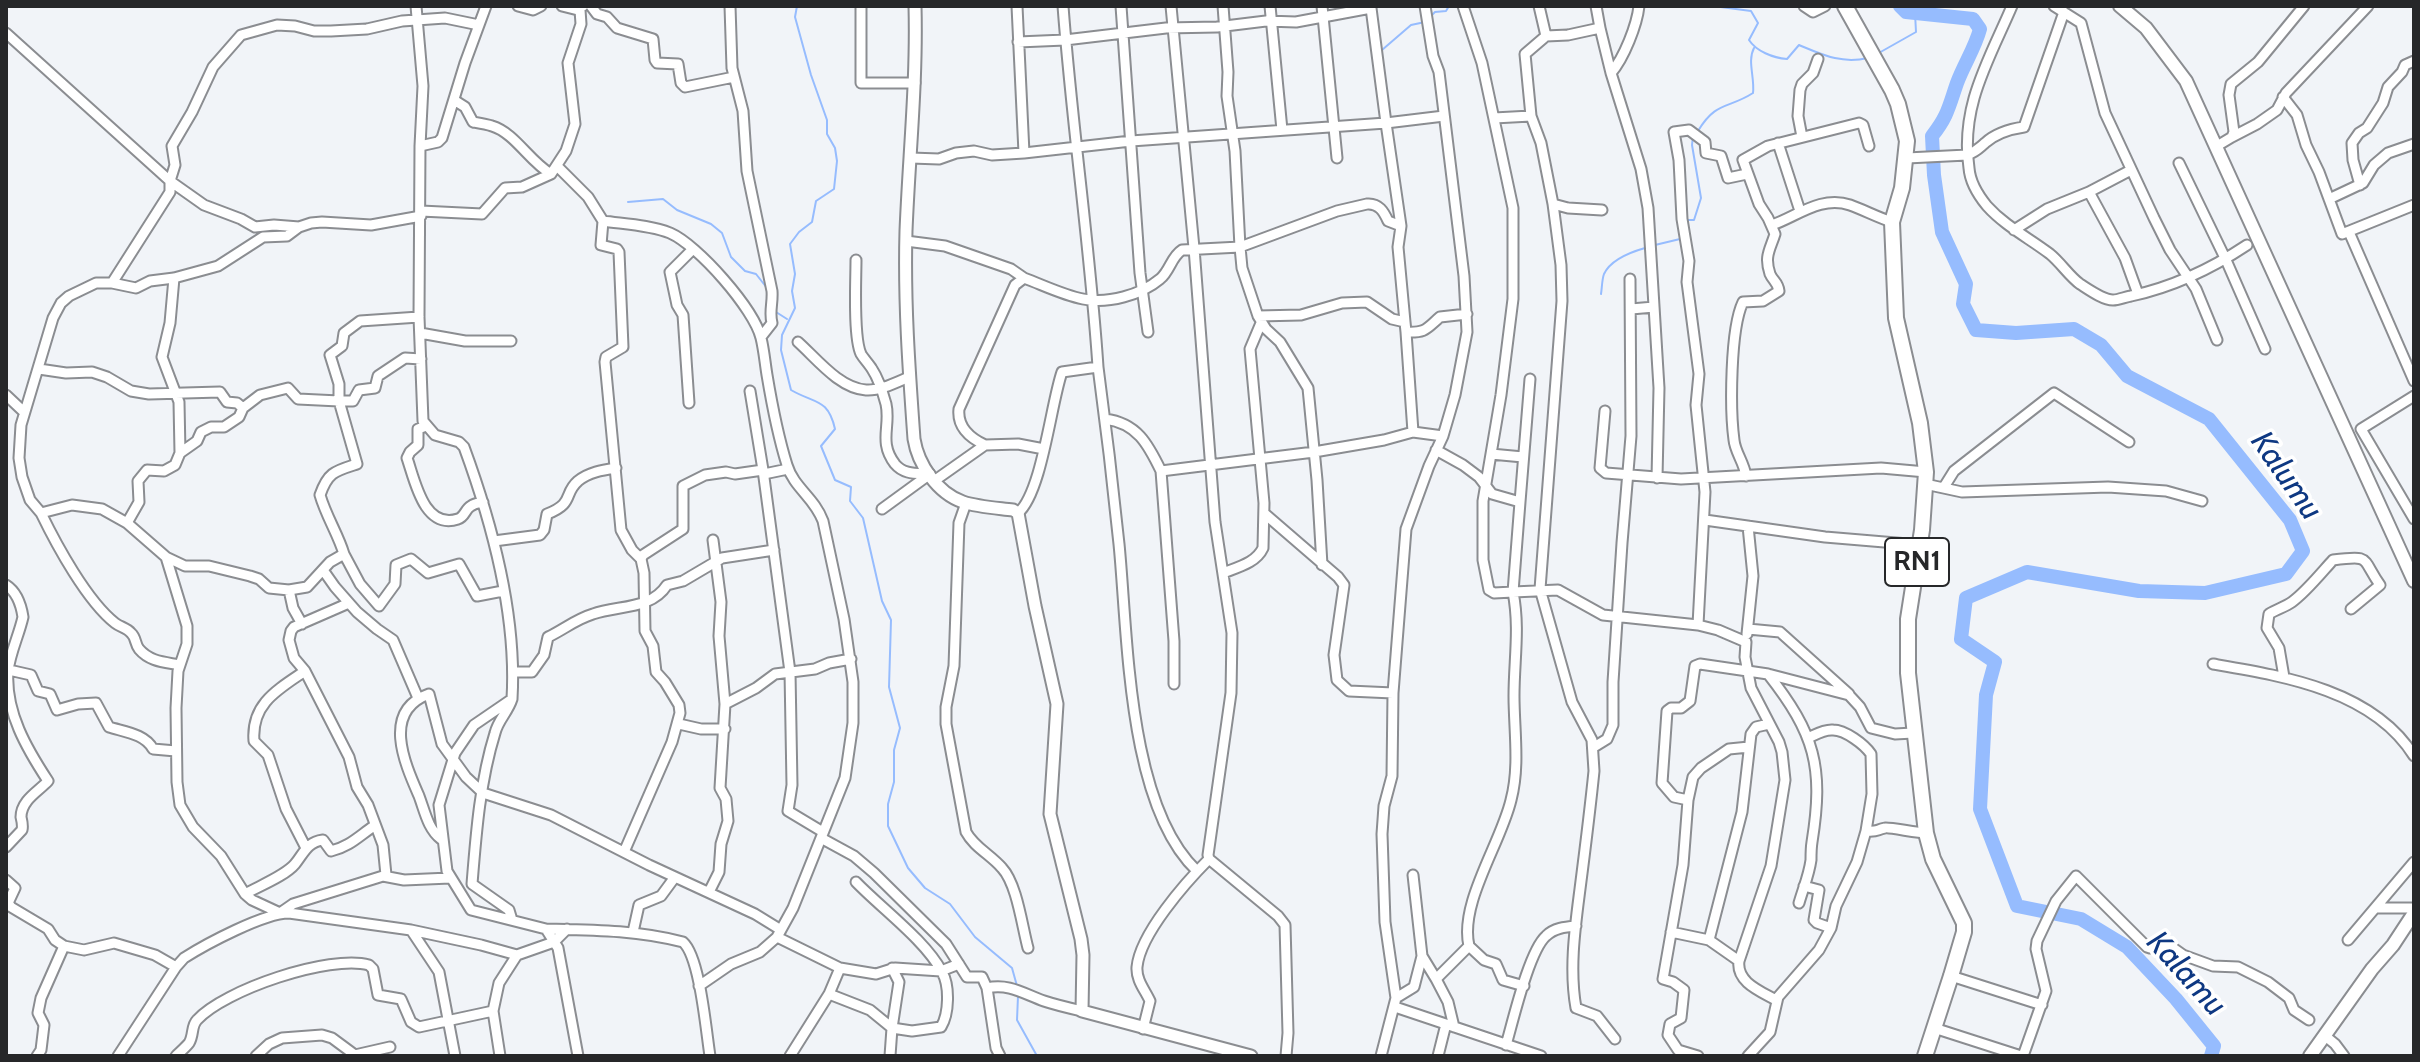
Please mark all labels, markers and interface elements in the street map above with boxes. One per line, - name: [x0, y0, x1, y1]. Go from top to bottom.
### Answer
- water label: Kalumu: [2242, 424, 2330, 528]
- road number: RN1: [1885, 538, 1949, 586]
- water label: Kalamu: [2138, 924, 2234, 1024]

